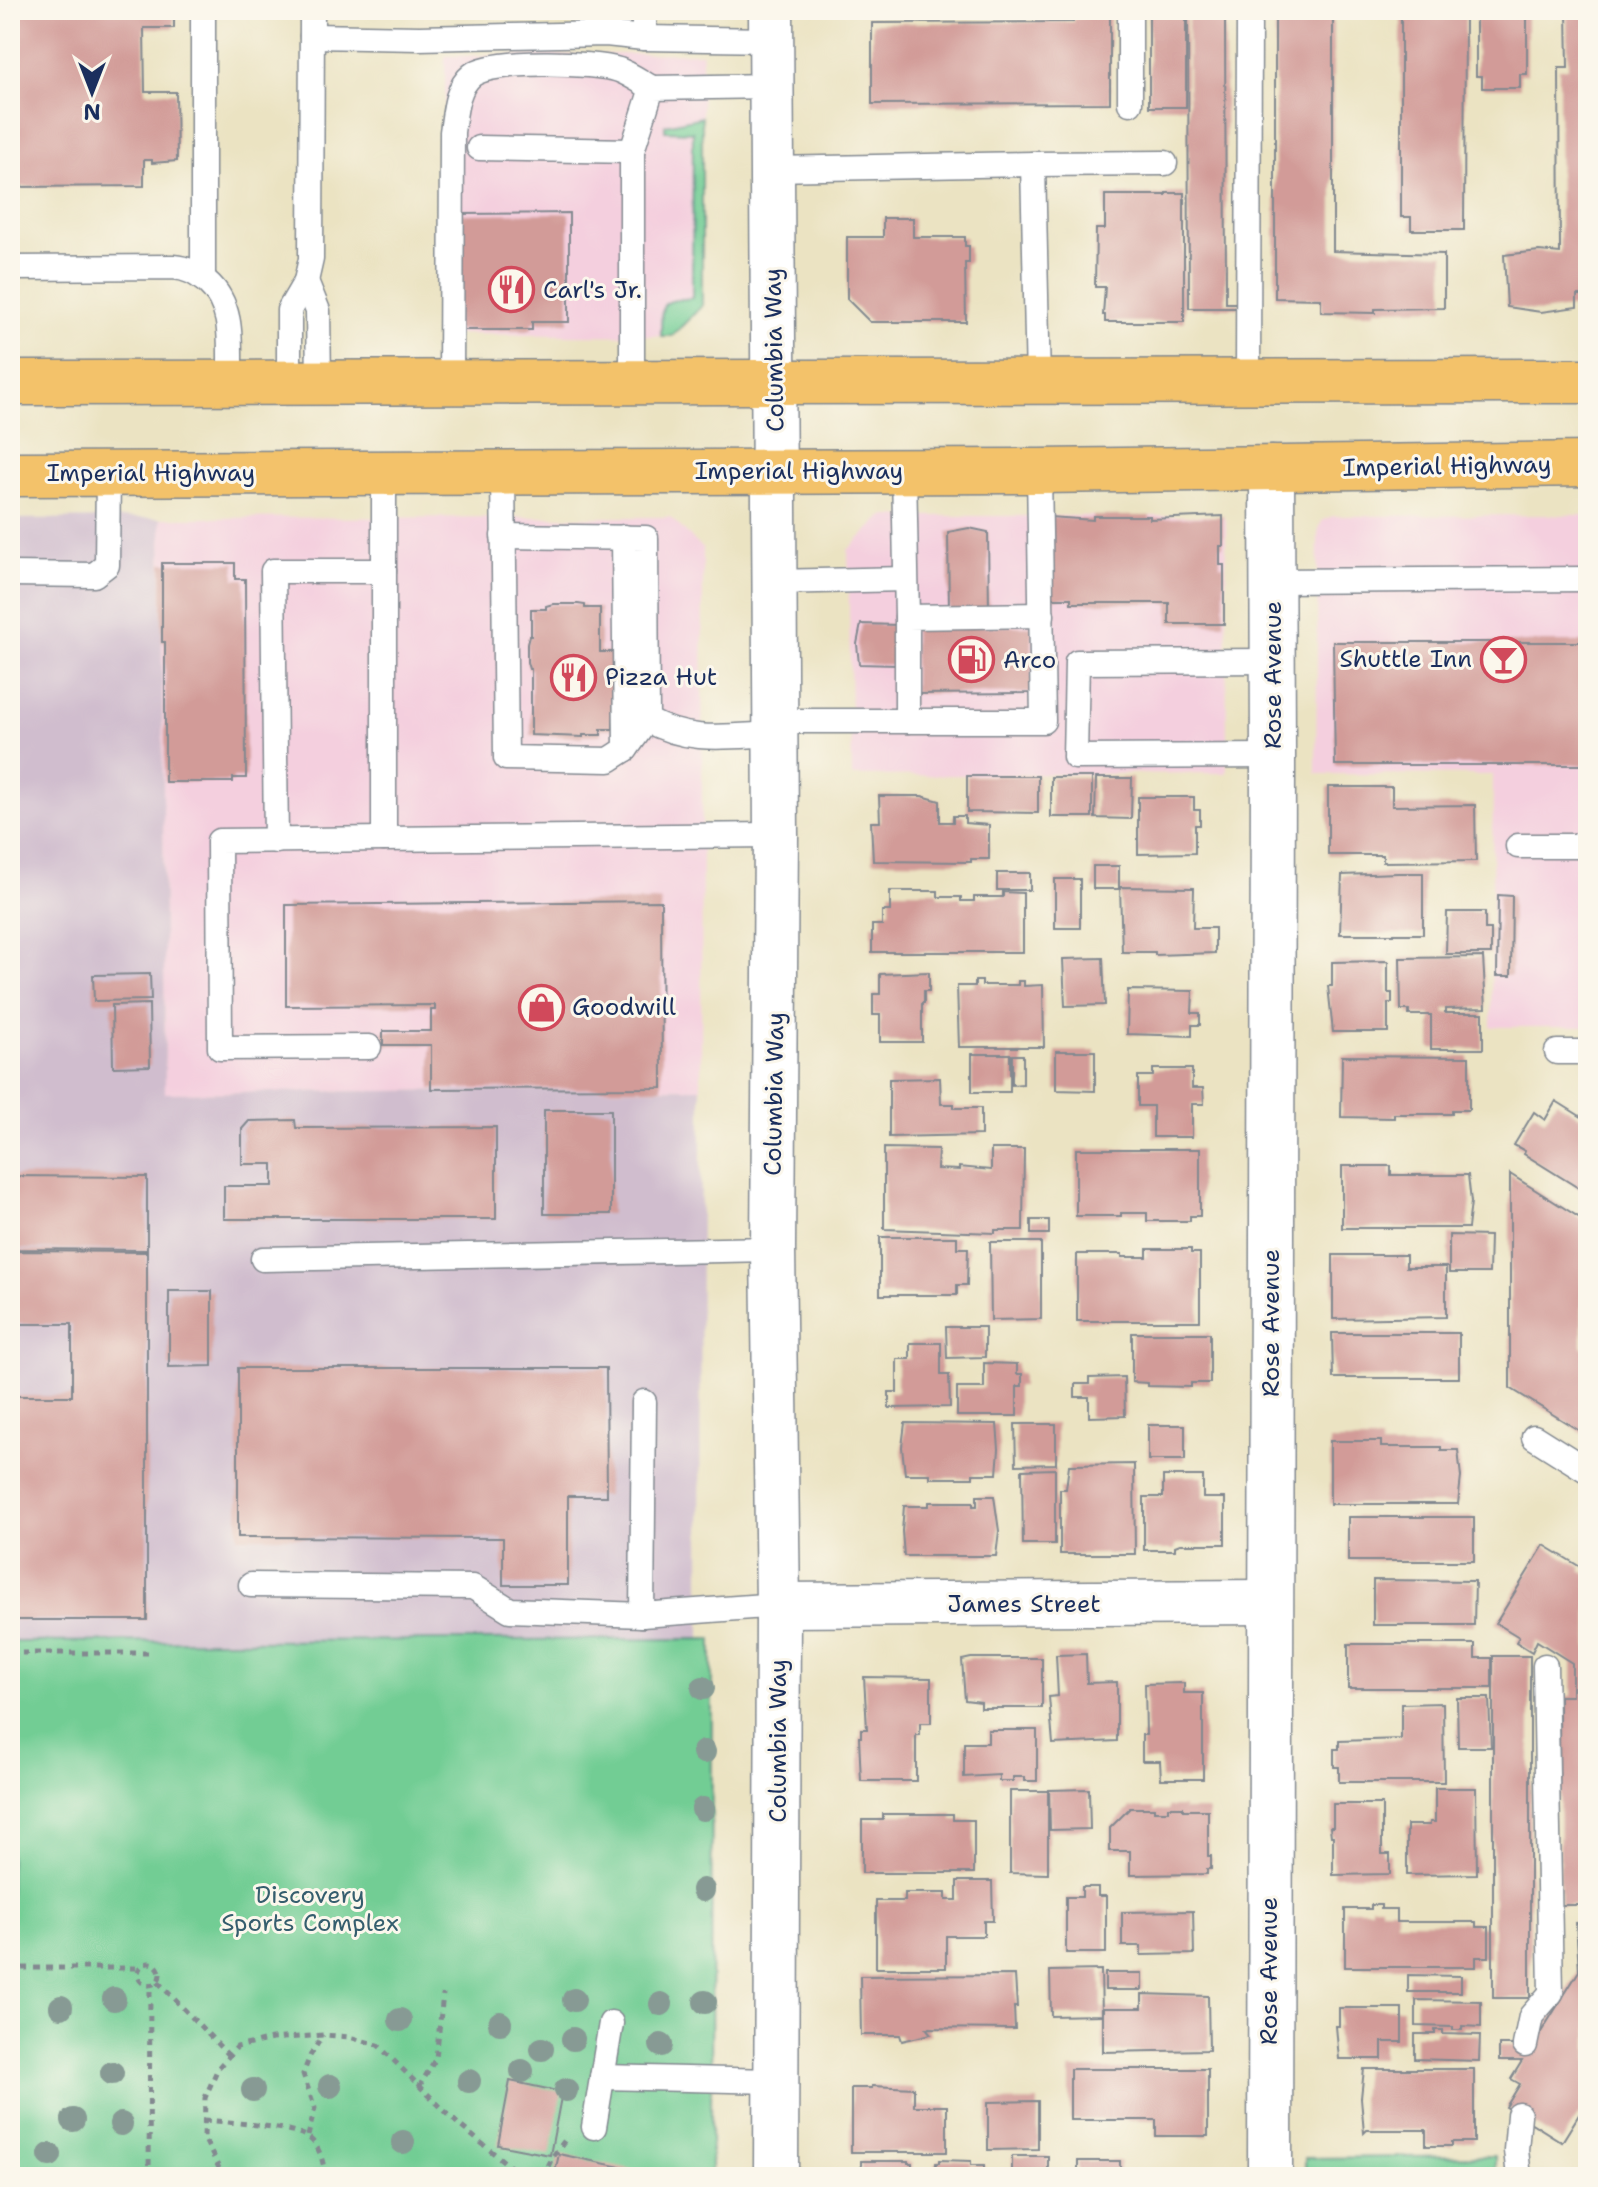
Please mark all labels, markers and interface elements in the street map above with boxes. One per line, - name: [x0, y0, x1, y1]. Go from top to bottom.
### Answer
- north arrow: [52, 52, 132, 132]
- text: N: [83, 97, 101, 126]
- restaurant icon: Carl's Jr.: [488, 266, 536, 314]
- street label: Columbia Way: [757, 268, 791, 432]
- place label: Carl's Jr.: [543, 274, 642, 306]
- street label: Imperial Highway: [1342, 448, 1552, 484]
- street label: Imperial Highway: [695, 455, 903, 487]
- street label: Imperial Highway: [47, 457, 255, 489]
- street label: Rose Avenue: [1257, 601, 1289, 749]
- bar icon: Shuttle Inn: [1479, 635, 1527, 683]
- fuel station icon: Arco: [948, 636, 996, 684]
- place label: Shuttle Inn: [1339, 643, 1472, 675]
- place label: Arco: [1003, 644, 1056, 676]
- restaurant icon: Pizza Hut: [550, 653, 598, 701]
- place label: Pizza Hut: [605, 661, 717, 693]
- shop icon: Goodwill: [517, 983, 565, 1031]
- place label: Goodwill: [572, 991, 677, 1023]
- street label: Columbia Way: [757, 1012, 791, 1176]
- street label: Rose Avenue: [1255, 1249, 1287, 1397]
- street label: James Street: [947, 1588, 1101, 1620]
- street label: Columbia Way: [762, 1659, 794, 1823]
- park label: Discovery Sports Complex: [221, 1879, 399, 1939]
- street label: Rose Avenue: [1253, 1897, 1285, 2045]

